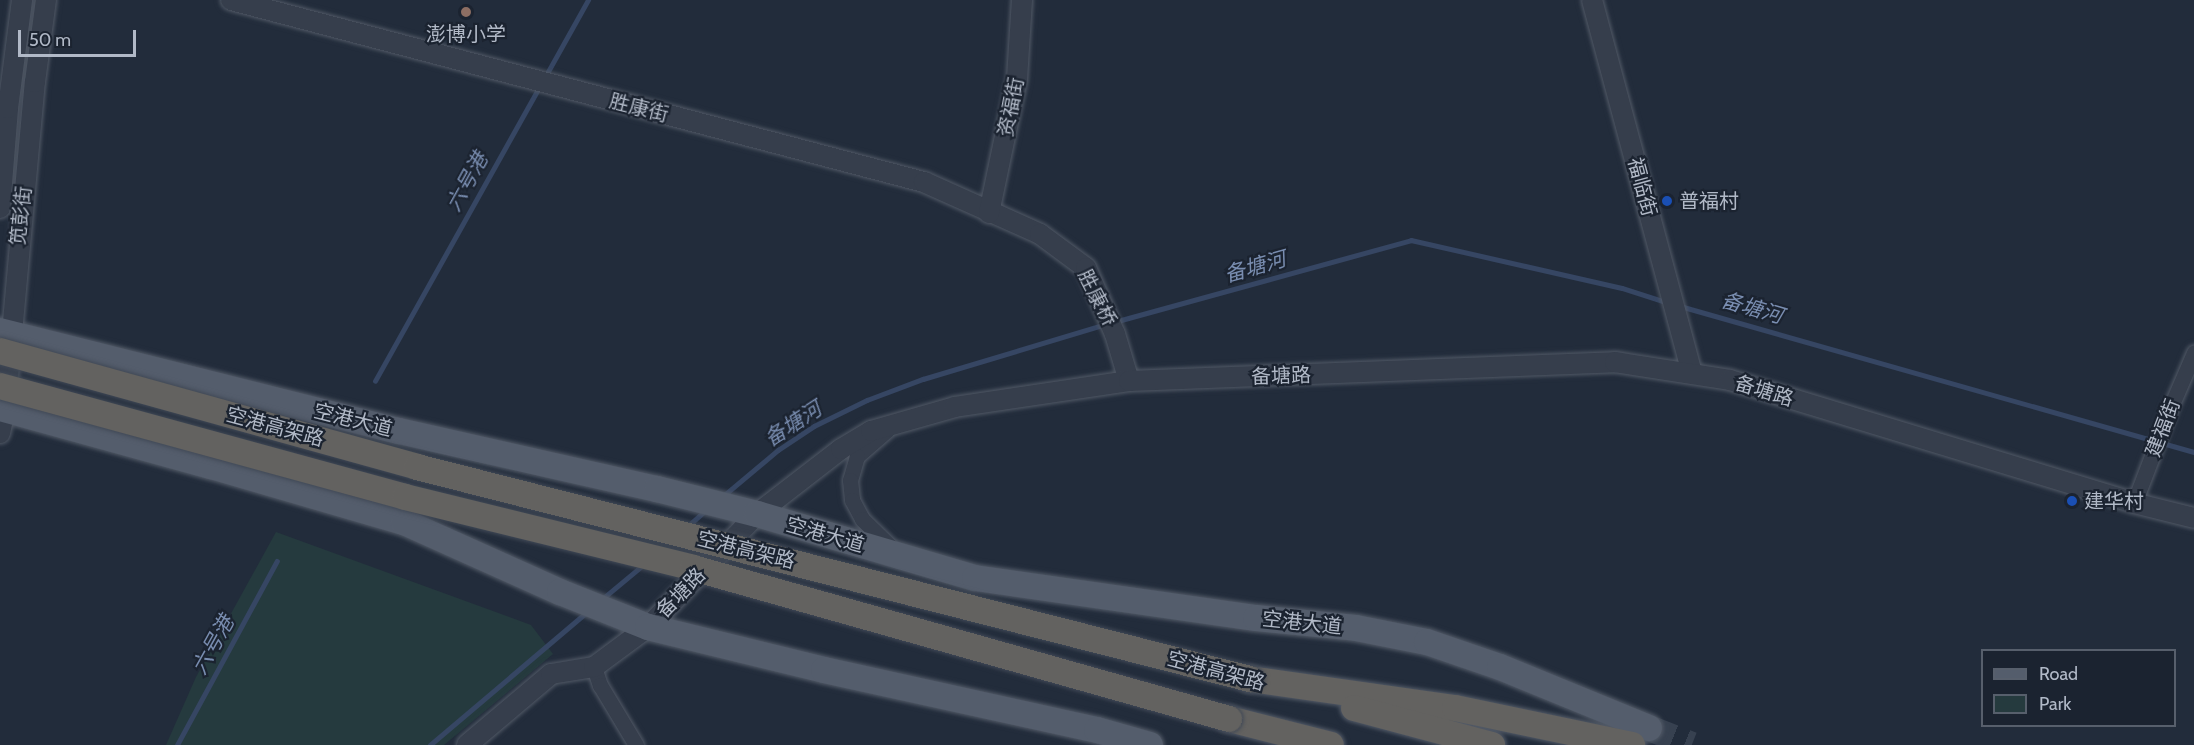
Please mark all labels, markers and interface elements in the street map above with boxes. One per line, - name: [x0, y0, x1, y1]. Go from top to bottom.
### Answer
- marker: 澎博小学: [459, 5, 473, 19]
- scale bar: [21, 18, 140, 56]
- place label: 澎博小学: [426, 22, 506, 46]
- text: 50 m: [29, 29, 71, 51]
- street label: 资福街: [993, 75, 1029, 139]
- street label: 胜康街: [607, 89, 671, 127]
- water label: 六号港: [441, 148, 493, 216]
- street label: 福临街: [1623, 155, 1661, 219]
- street label: 笕彭街: [6, 185, 36, 247]
- place label: 普福村: [1679, 189, 1739, 213]
- marker: 普福村: [1660, 194, 1674, 208]
- water label: 备塘河: [1221, 246, 1289, 288]
- street label: 胜康桥: [1073, 266, 1121, 330]
- water label: 备塘河: [1718, 287, 1786, 329]
- street label: 备塘路: [1251, 363, 1311, 389]
- street label: 备塘路: [1732, 371, 1796, 411]
- water label: 备塘河: [760, 396, 826, 452]
- street label: 建福街: [2141, 396, 2185, 460]
- street label: 空港大道: [311, 399, 395, 441]
- street label: 空港高架路: [224, 402, 326, 452]
- place label: 建华村: [2084, 489, 2144, 513]
- marker: 建华村: [2065, 494, 2079, 508]
- street label: 空港大道: [783, 512, 867, 558]
- street label: 空港高架路: [695, 526, 797, 574]
- street label: 备塘路: [652, 563, 710, 623]
- street label: 空港大道: [1261, 607, 1343, 639]
- water label: 六号港: [187, 611, 239, 679]
- street label: 空港高架路: [1165, 646, 1267, 696]
- legend: [1981, 649, 2176, 727]
- text: Road: [2039, 663, 2078, 685]
- text: Park: [2039, 693, 2071, 715]

